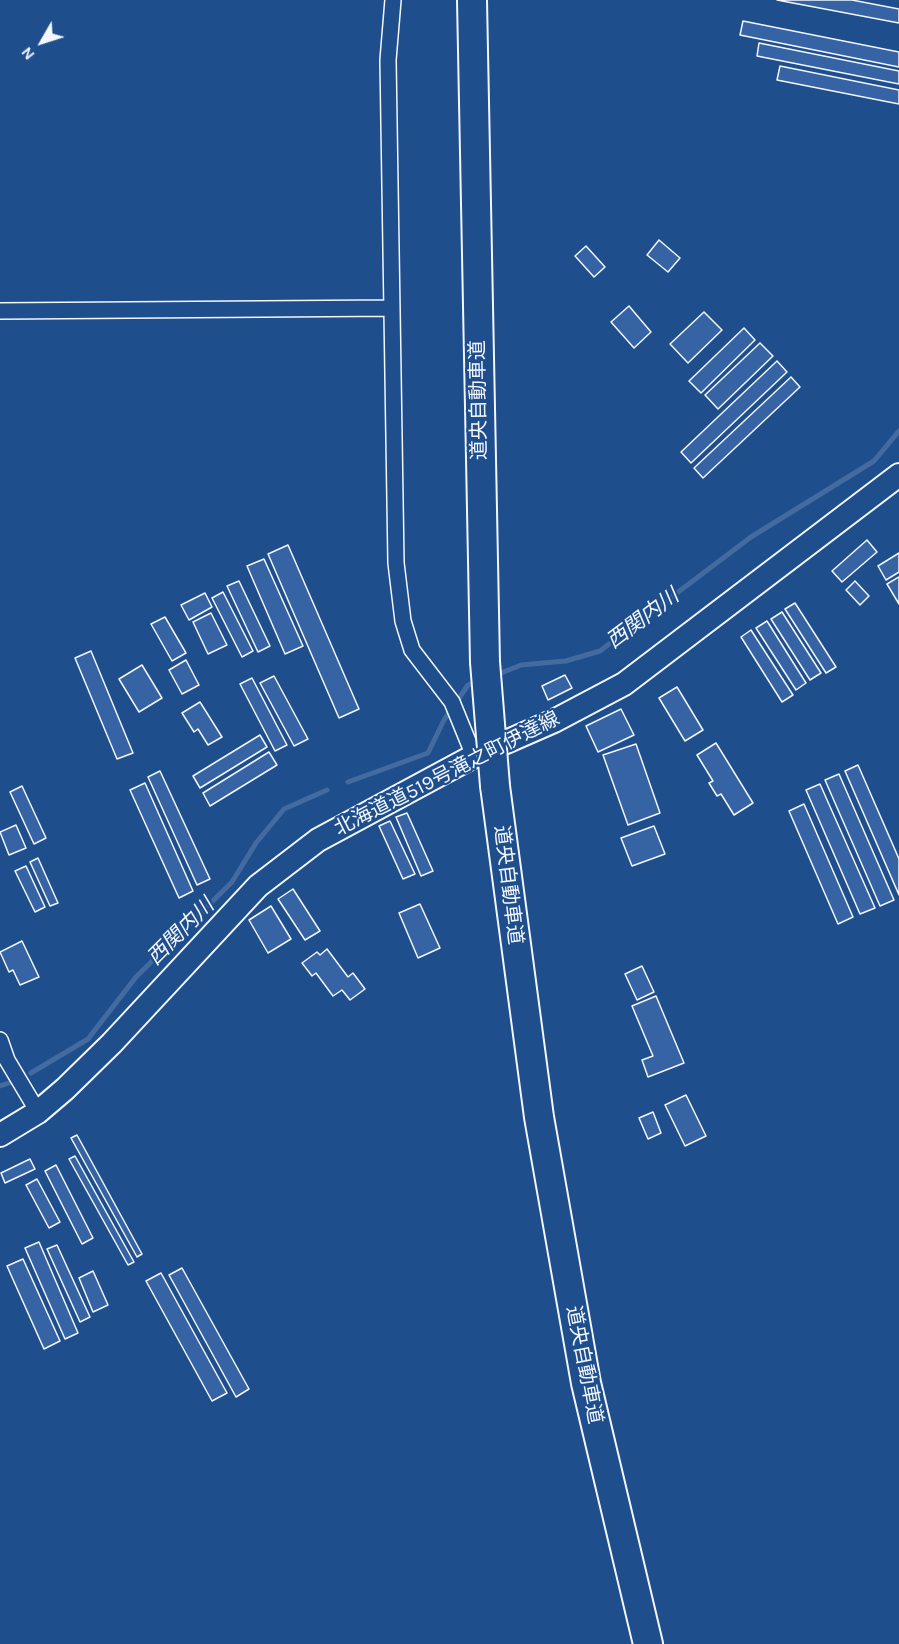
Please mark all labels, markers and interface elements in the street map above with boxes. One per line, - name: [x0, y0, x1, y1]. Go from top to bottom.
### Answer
- north arrow: [12, 12, 72, 72]
- text: N: [17, 43, 39, 64]
- street label: 道央自動車道: [466, 340, 492, 460]
- water label: 西関内川: [602, 584, 684, 654]
- street label: 北海道道519号滝之町伊達線: [330, 707, 564, 841]
- street label: 道央自動車道: [489, 824, 527, 946]
- water label: 西関内川: [142, 893, 220, 971]
- street label: 道央自動車道: [561, 1304, 607, 1426]

